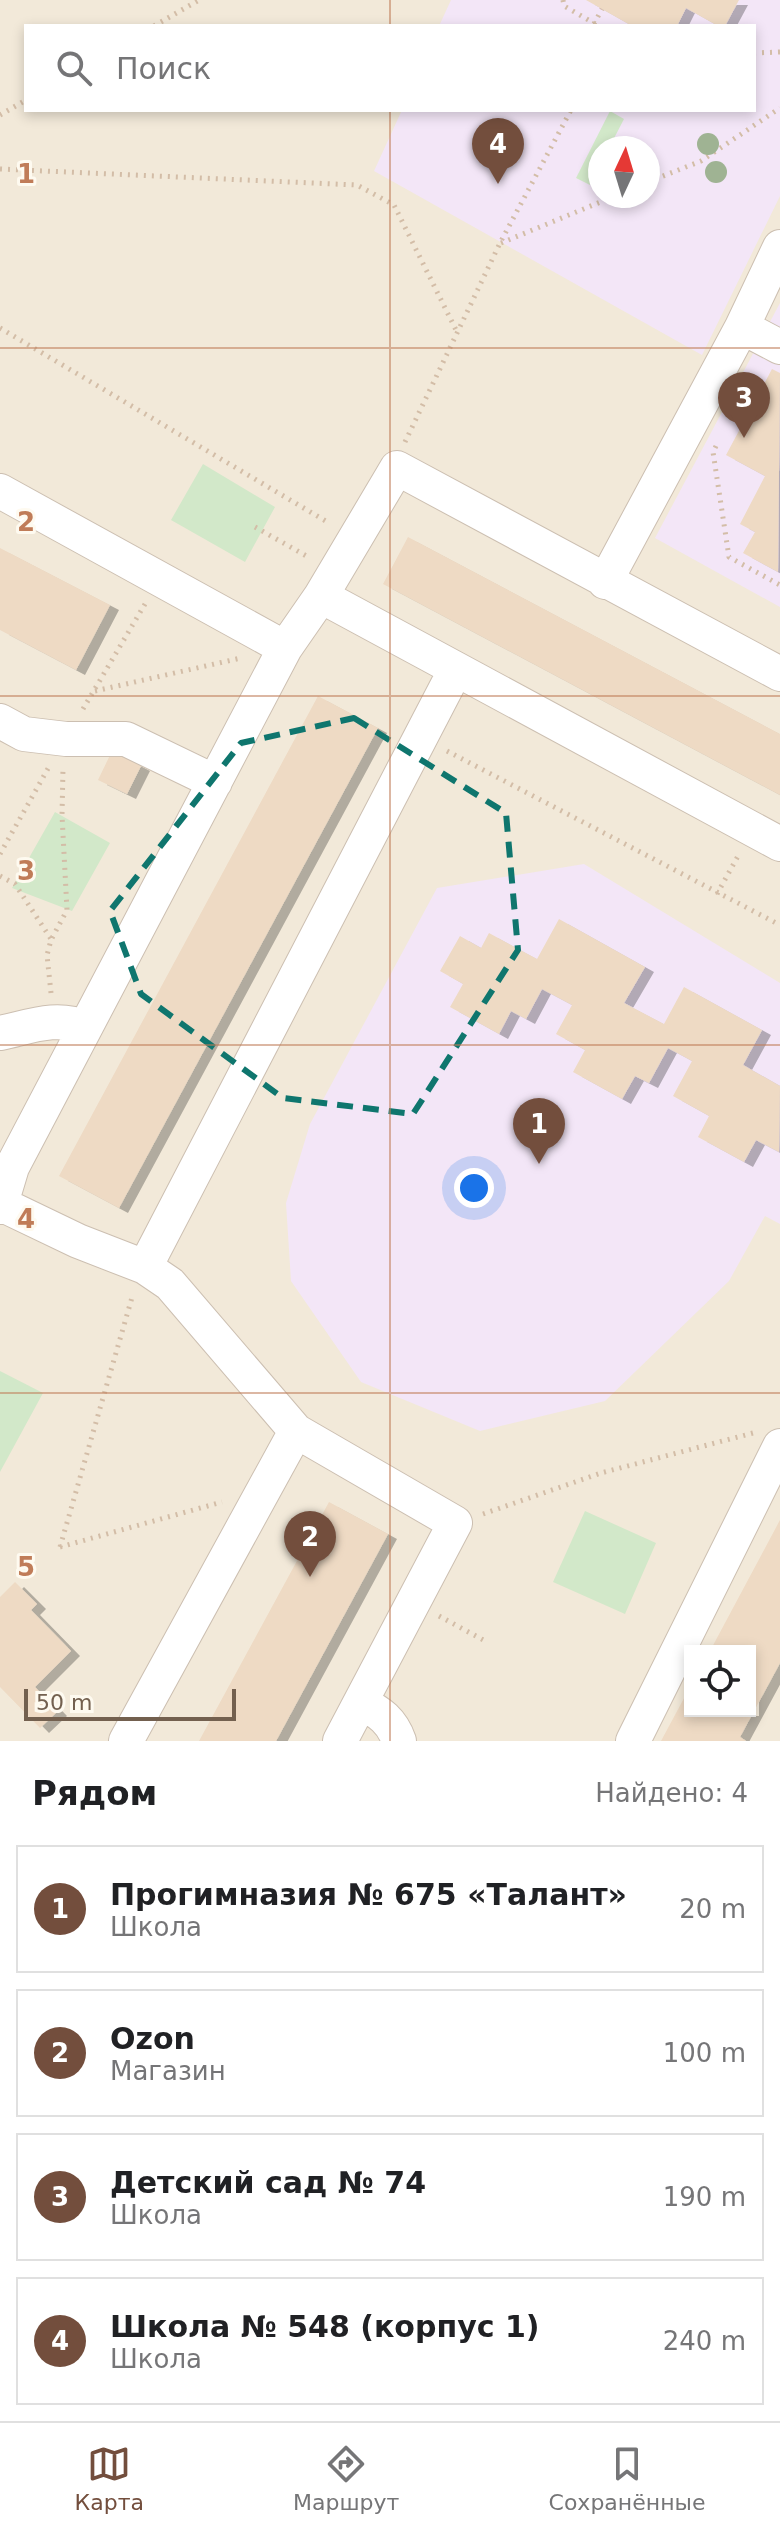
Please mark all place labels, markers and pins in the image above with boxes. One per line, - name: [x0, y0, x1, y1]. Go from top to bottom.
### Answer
- pin: 4: [472, 118, 524, 184]
- pin: 3: [718, 372, 770, 438]
- pin: 1: [513, 1098, 565, 1164]
- pin: 2: [284, 1511, 336, 1577]

